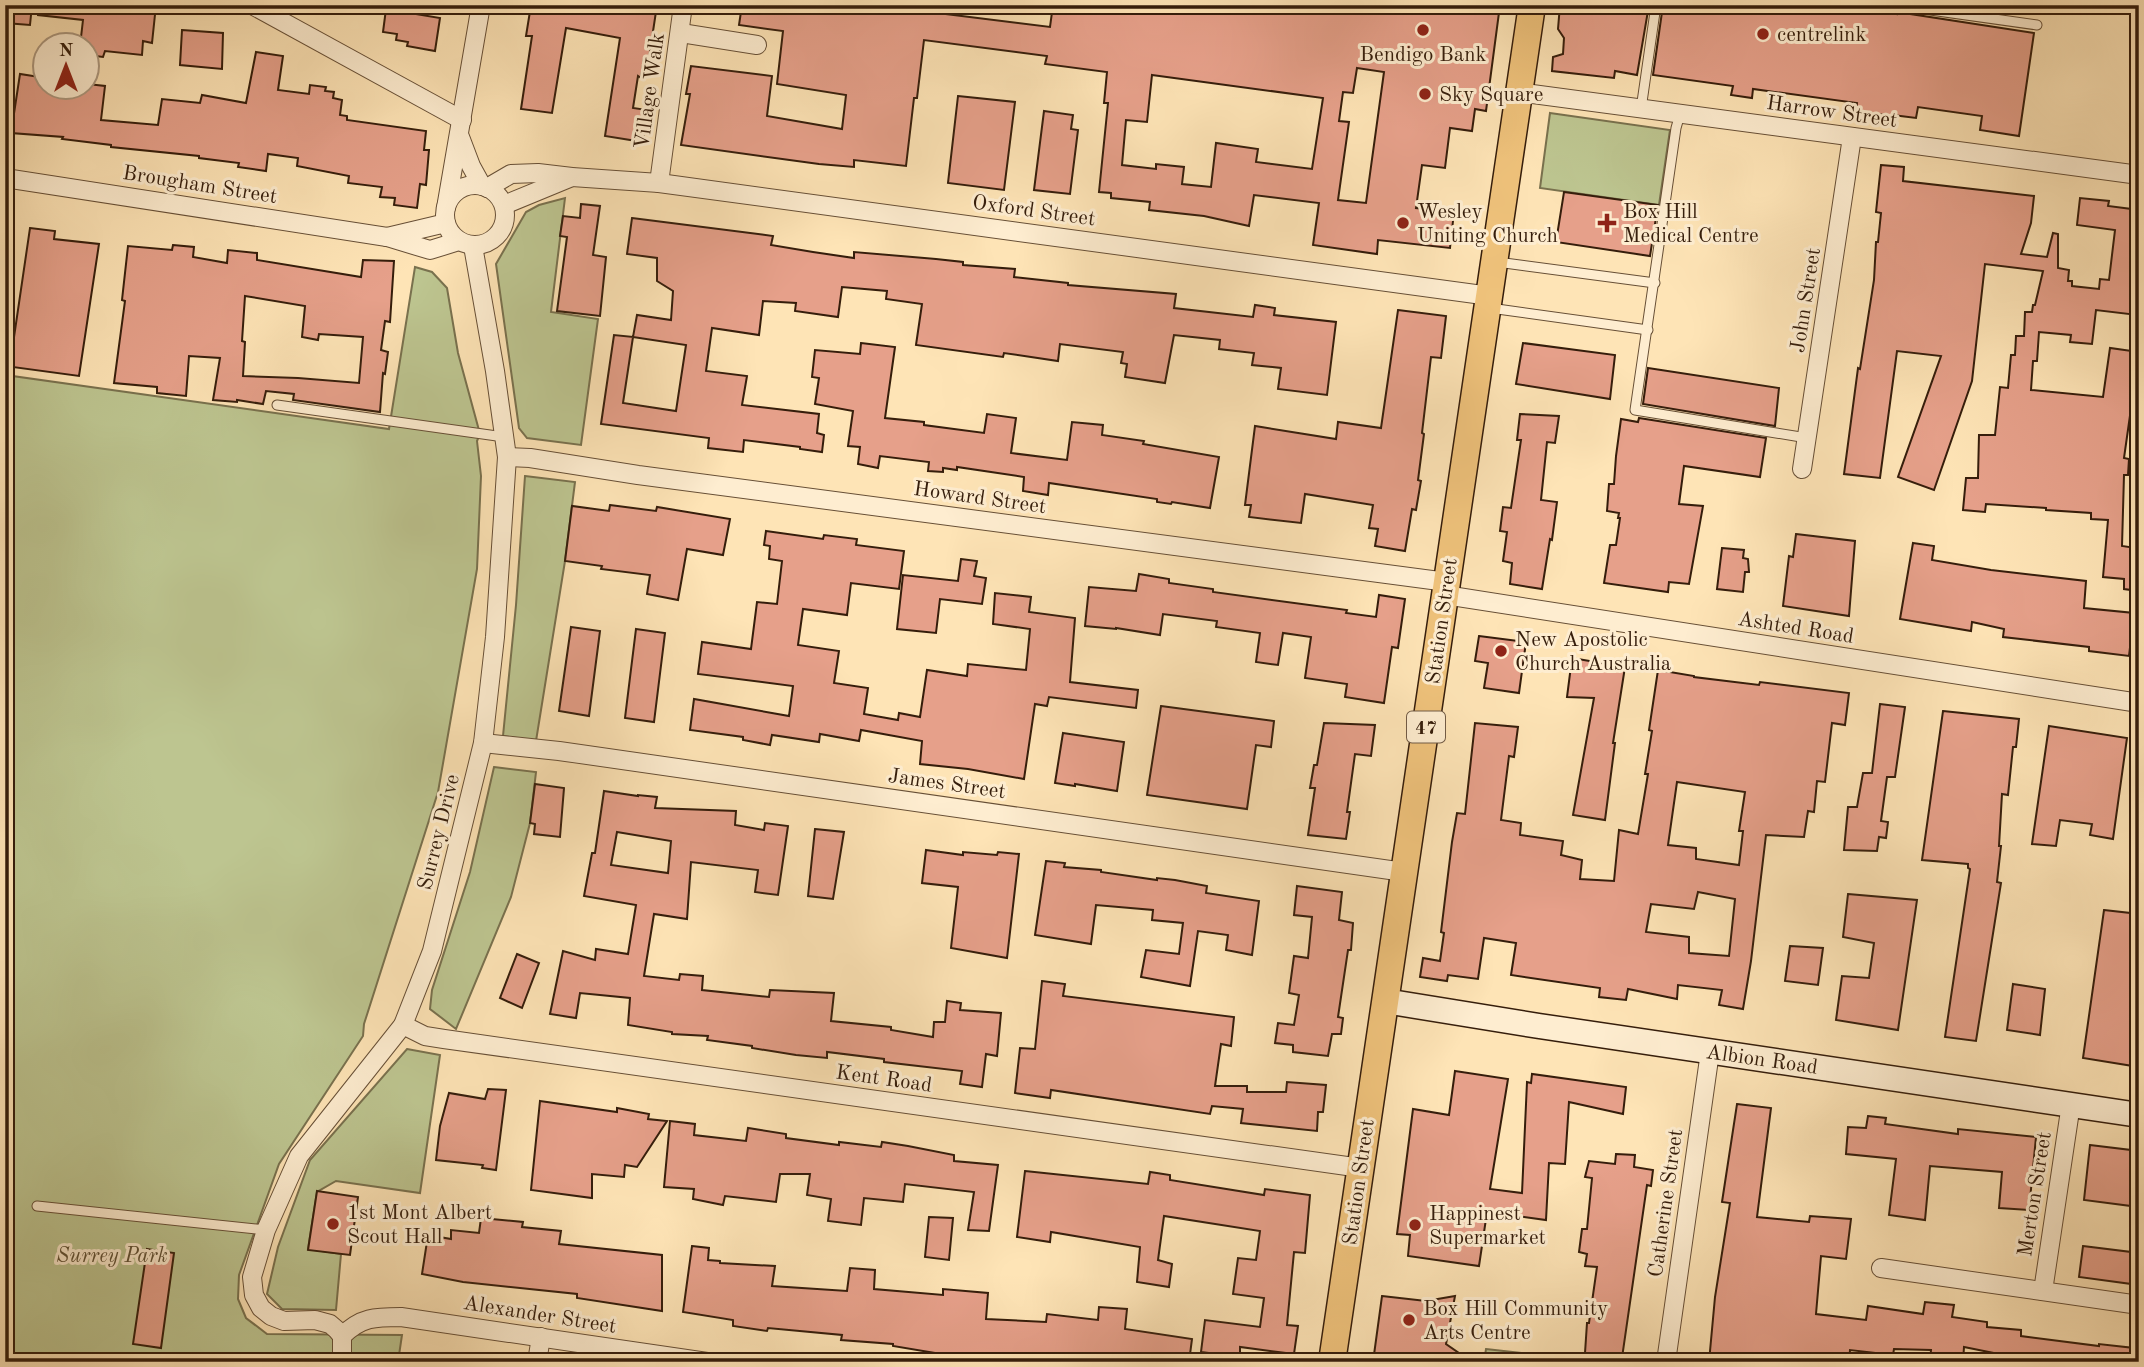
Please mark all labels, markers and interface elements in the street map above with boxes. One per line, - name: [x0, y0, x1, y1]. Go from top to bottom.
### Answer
- marker: Bendigo Bank: [1415, 22, 1431, 38]
- place label: centrelink: [1777, 25, 1866, 46]
- marker: centrelink: [1755, 26, 1771, 42]
- north arrow: [32, 32, 102, 102]
- street label: Village Walk: [632, 32, 669, 151]
- text: N: [59, 42, 74, 61]
- place label: Bendigo Bank: [1360, 45, 1487, 66]
- place label: Sky Square: [1439, 85, 1543, 106]
- marker: Sky Square: [1417, 86, 1433, 102]
- street label: Harrow Street: [1765, 93, 1899, 132]
- street label: Brougham Street: [121, 163, 278, 208]
- street label: Oxford Street: [971, 192, 1097, 231]
- place label: Wesley Uniting Church: [1417, 202, 1558, 247]
- place label: Box Hill Medical Centre: [1623, 202, 1759, 247]
- marker: Box Hill Medical Centre: [1597, 213, 1617, 233]
- marker: Wesley Uniting Church: [1395, 215, 1411, 231]
- street label: John Street: [1788, 246, 1825, 354]
- street label: Howard Street: [912, 479, 1047, 518]
- street label: Station Street: [1423, 557, 1462, 686]
- street label: Ashted Road: [1736, 609, 1855, 648]
- place label: New Apostolic Church Australia: [1515, 630, 1671, 675]
- marker: New Apostolic Church Australia: [1493, 643, 1509, 659]
- road number: 47: [1407, 712, 1445, 742]
- street label: James Street: [887, 766, 1007, 803]
- street label: Surrey Drive: [415, 772, 464, 892]
- street label: Albion Road: [1705, 1042, 1819, 1079]
- street label: Kent Road: [834, 1062, 933, 1097]
- street label: Station Street: [1340, 1118, 1379, 1247]
- street label: Catherine Street: [1646, 1128, 1687, 1279]
- street label: Merton Street: [2015, 1130, 2056, 1258]
- place label: 1st Mont Albert Scout Hall: [347, 1203, 492, 1248]
- place label: Happinest Supermarket: [1429, 1204, 1546, 1249]
- marker: 1st Mont Albert Scout Hall: [325, 1216, 341, 1232]
- marker: Happinest Supermarket: [1407, 1217, 1423, 1233]
- park label: Surrey Park: [56, 1246, 168, 1267]
- street label: Alexander Street: [462, 1293, 618, 1338]
- place label: Box Hill Community Arts Centre: [1423, 1299, 1608, 1344]
- marker: Box Hill Community Arts Centre: [1401, 1312, 1417, 1328]

